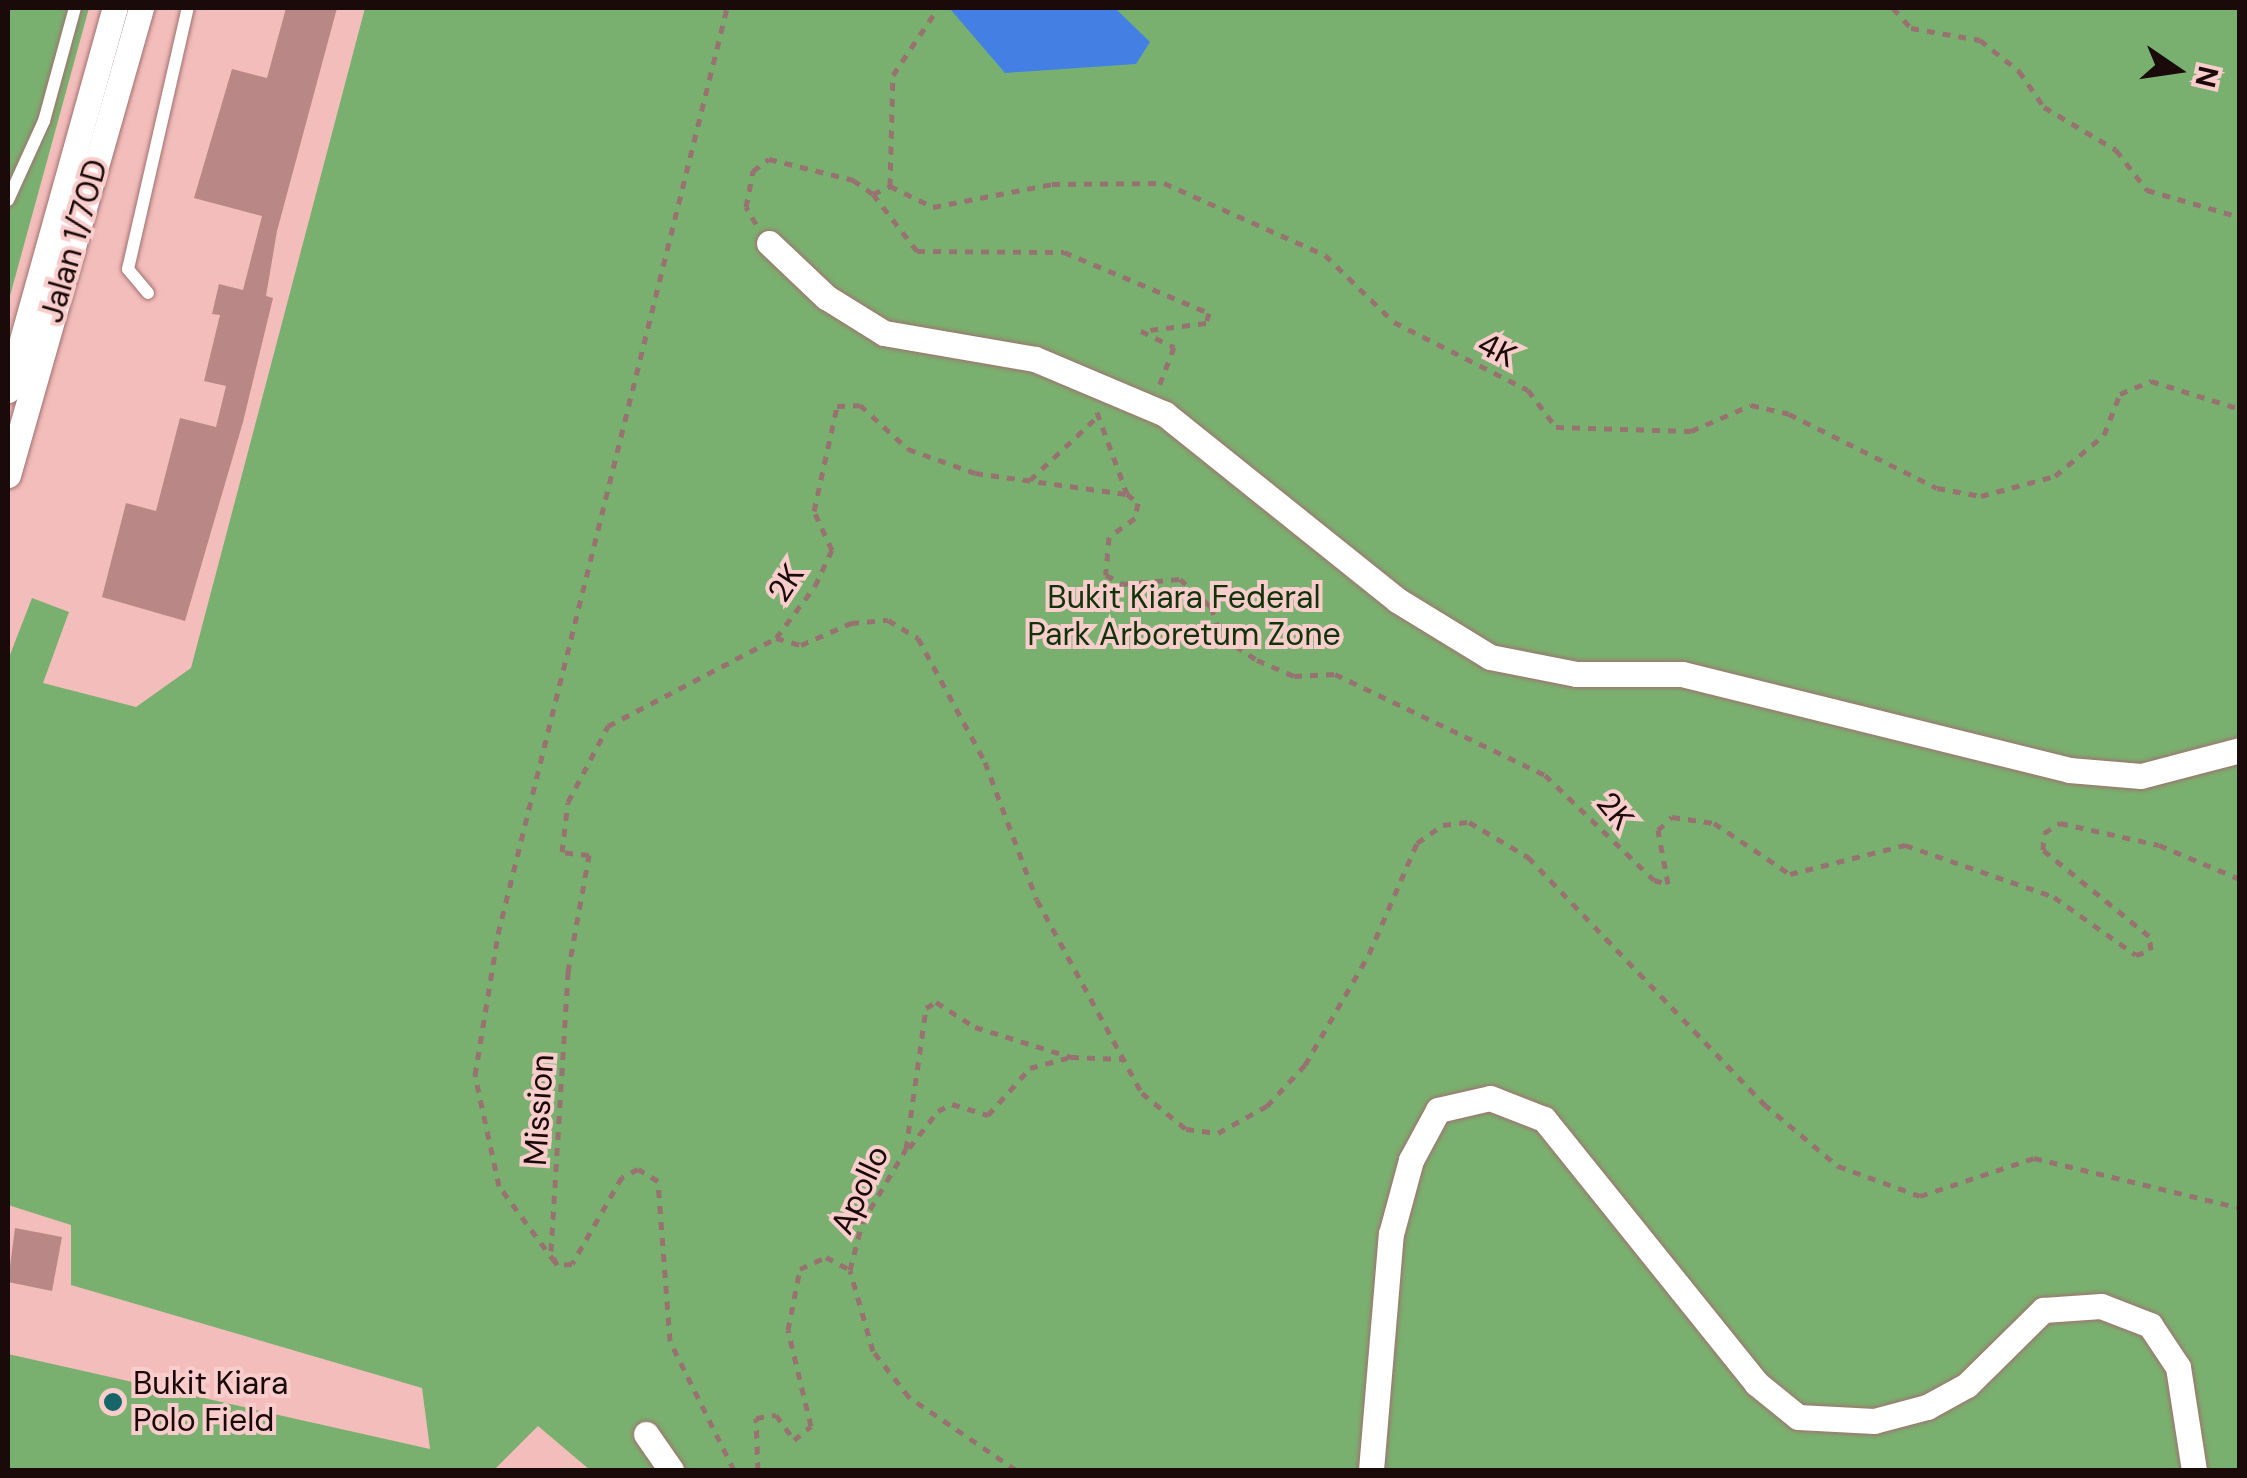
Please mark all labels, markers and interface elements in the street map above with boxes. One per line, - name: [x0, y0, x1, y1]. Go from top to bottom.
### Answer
- north arrow: [2127, 20, 2227, 120]
- text: N: [2186, 63, 2227, 91]
- street label: Jalan 1/70D: [32, 155, 116, 327]
- street label: 4K: [1471, 324, 1523, 376]
- street label: 2K: [760, 557, 812, 609]
- park label: Bukit Kiara Federal Park Arboretum Zone: [1027, 579, 1341, 654]
- street label: 2K: [1588, 784, 1642, 838]
- street label: Mission: [516, 1053, 562, 1167]
- street label: Apollo: [823, 1140, 897, 1240]
- place label: Bukit Kiara Polo Field: [133, 1365, 289, 1440]
- marker: Bukit Kiara Polo Field: [102, 1391, 124, 1413]

